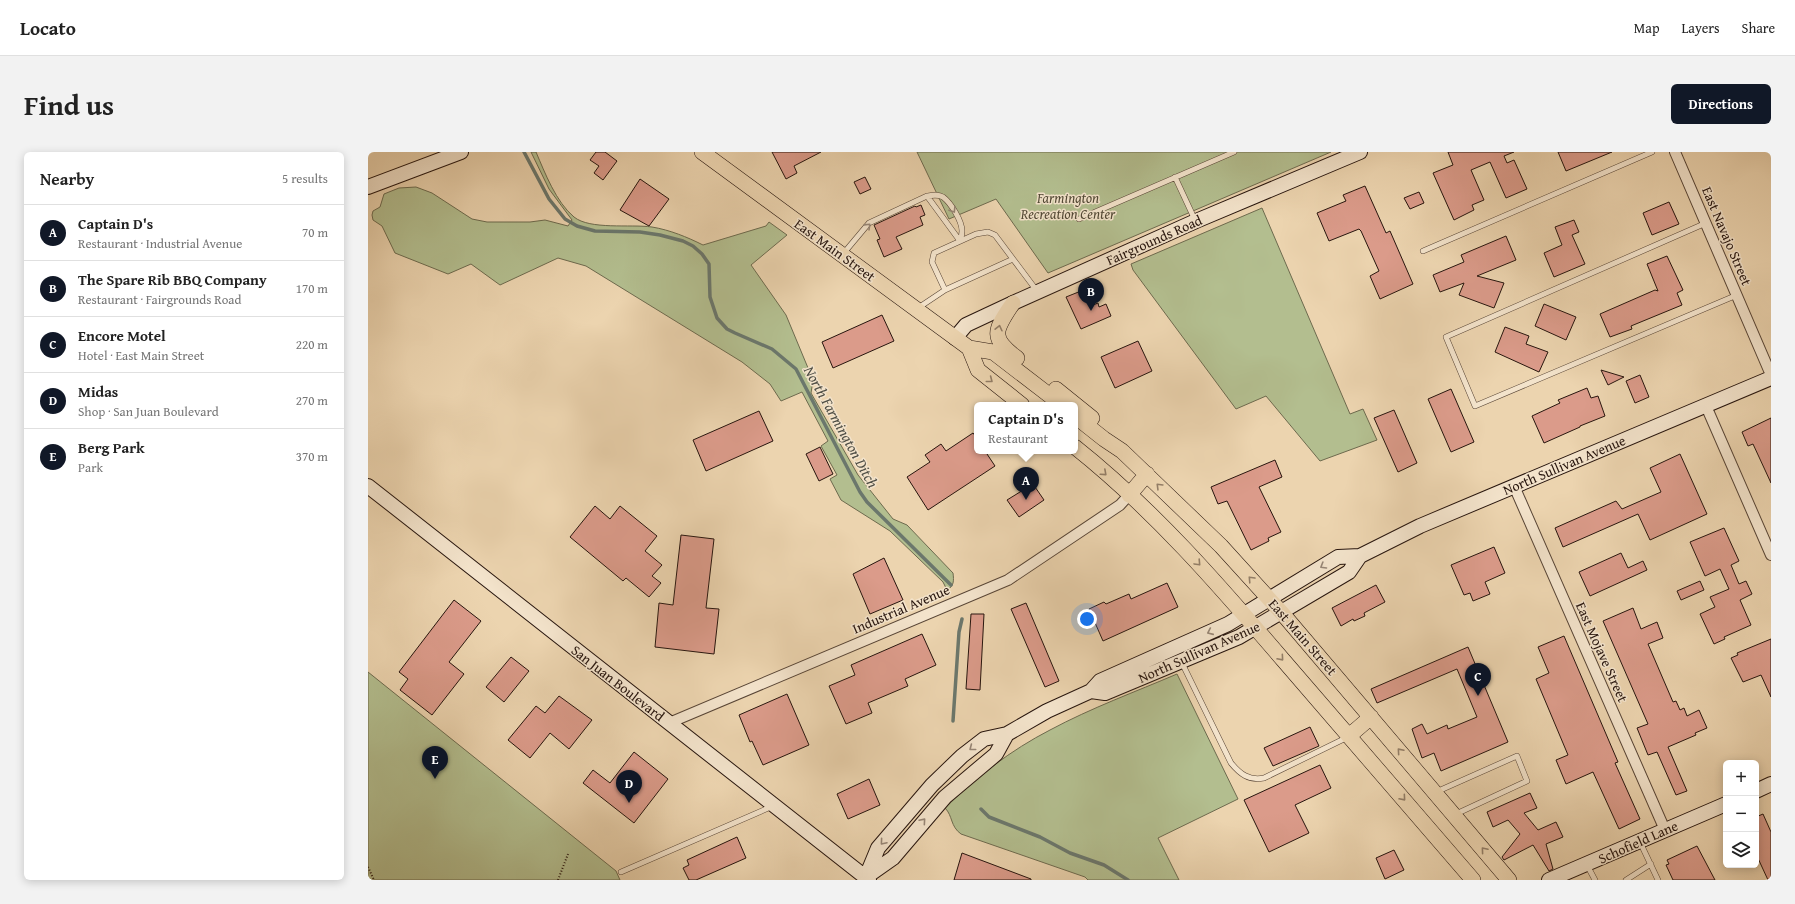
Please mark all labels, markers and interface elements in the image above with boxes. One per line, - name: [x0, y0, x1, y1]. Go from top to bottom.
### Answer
- text: Locato: [20, 14, 76, 42]
- text: Map: [1634, 18, 1660, 38]
- text: Layers: [1682, 18, 1720, 38]
- text: Share: [1742, 18, 1775, 38]
- text: Find us: [24, 84, 114, 125]
- button: Directions: [1671, 84, 1771, 124]
- text: Nearby: [40, 166, 94, 191]
- text: 5 results: [282, 169, 328, 188]
- street label: East Navajo Street: [1697, 184, 1757, 289]
- park label: Farmington Recreation Center: [1020, 188, 1116, 224]
- one-way arrow: [948, 206, 956, 213]
- street label: Fairgrounds Road: [1103, 210, 1206, 270]
- text: Captain D's: [78, 213, 153, 234]
- street label: East Main Street: [790, 214, 880, 286]
- text: A: [49, 223, 57, 242]
- text: 70 m: [302, 223, 328, 242]
- one-way arrow: [863, 223, 871, 231]
- text: Restaurant · Industrial Avenue: [78, 234, 242, 253]
- text: The Spare Rib BBQ Company: [78, 269, 267, 290]
- pin: B: [1078, 278, 1104, 311]
- text: B: [49, 279, 57, 298]
- text: 170 m: [296, 279, 328, 298]
- text: Restaurant · Fairgrounds Road: [78, 290, 241, 309]
- text: Encore Motel: [78, 325, 166, 346]
- one-way arrow: [994, 325, 1002, 332]
- text: C: [49, 335, 57, 354]
- text: 220 m: [296, 335, 328, 354]
- text: Hotel · East Main Street: [78, 346, 204, 365]
- water label: North Farmington Ditch: [799, 362, 884, 492]
- one-way arrow: [986, 375, 993, 382]
- text: Midas: [78, 381, 118, 402]
- text: D: [49, 391, 57, 410]
- text: 270 m: [296, 391, 328, 410]
- text: Shop · San Juan Boulevard: [78, 402, 219, 421]
- popup: [974, 402, 1078, 454]
- text: Captain D's: [988, 408, 1064, 429]
- text: Restaurant: [988, 429, 1048, 448]
- street label: North Sullivan Avenue: [1500, 430, 1629, 500]
- text: Berg Park: [78, 437, 145, 458]
- text: E: [50, 447, 56, 466]
- text: 370 m: [296, 447, 328, 466]
- text: Park: [78, 458, 103, 477]
- pin: A: [1013, 467, 1039, 500]
- one-way arrow: [1100, 468, 1107, 475]
- one-way arrow: [1156, 483, 1164, 491]
- one-way arrow: [1193, 558, 1201, 566]
- one-way arrow: [1320, 561, 1327, 569]
- one-way arrow: [1248, 576, 1255, 583]
- street label: Industrial Avenue: [849, 579, 953, 639]
- street label: East Main Street: [1264, 594, 1342, 680]
- street label: East Mojave Street: [1571, 599, 1633, 705]
- your location: [1077, 609, 1097, 629]
- street label: North Sullivan Avenue: [1135, 616, 1263, 688]
- one-way arrow: [1206, 628, 1213, 636]
- street label: San Juan Boulevard: [567, 640, 669, 726]
- one-way arrow: [1277, 653, 1284, 660]
- pin: C: [1465, 663, 1491, 696]
- one-way arrow: [970, 744, 977, 751]
- pin: E: [422, 746, 448, 779]
- one-way arrow: [1398, 748, 1405, 755]
- map controls: [1723, 760, 1759, 868]
- button: +: [1723, 760, 1759, 796]
- pin: D: [616, 770, 642, 803]
- one-way arrow: [1398, 794, 1405, 801]
- button: −: [1723, 796, 1759, 832]
- street label: Schofield Lane: [1595, 815, 1681, 868]
- one-way arrow: [919, 819, 926, 826]
- button: layers: [1723, 832, 1759, 868]
- one-way arrow: [880, 837, 887, 845]
- one-way arrow: [1482, 847, 1489, 855]

